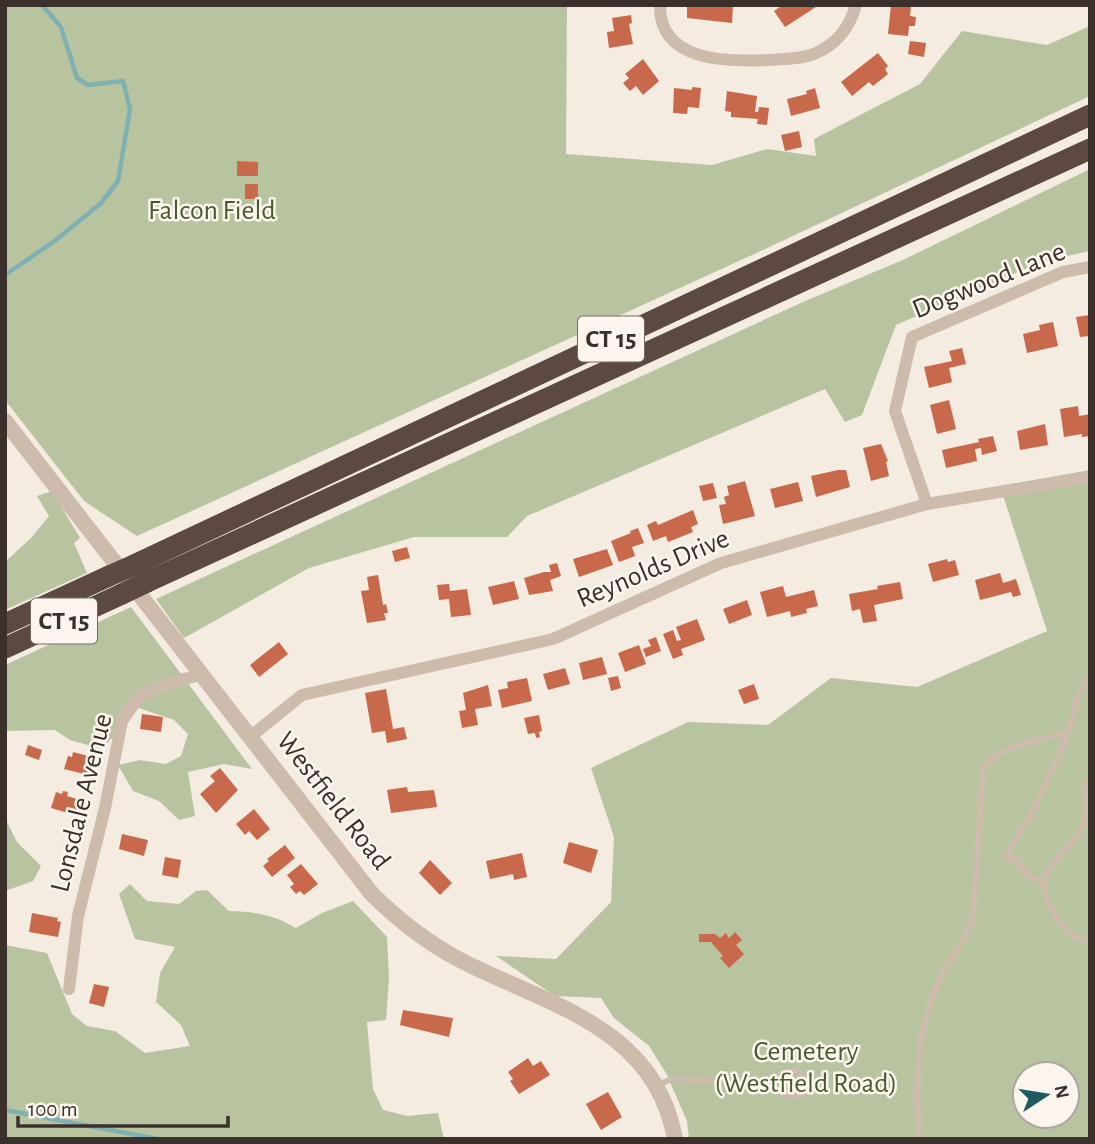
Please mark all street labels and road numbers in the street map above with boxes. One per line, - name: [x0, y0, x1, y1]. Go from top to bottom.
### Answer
- street label: Dogwood Lane: [909, 238, 1069, 324]
- road number: CT 15: [578, 316, 644, 362]
- street label: Reynolds Drive: [573, 524, 733, 614]
- road number: CT 15: [31, 598, 97, 643]
- street label: Lonsdale Avenue: [46, 711, 118, 895]
- street label: Westfield Road: [271, 727, 395, 875]

